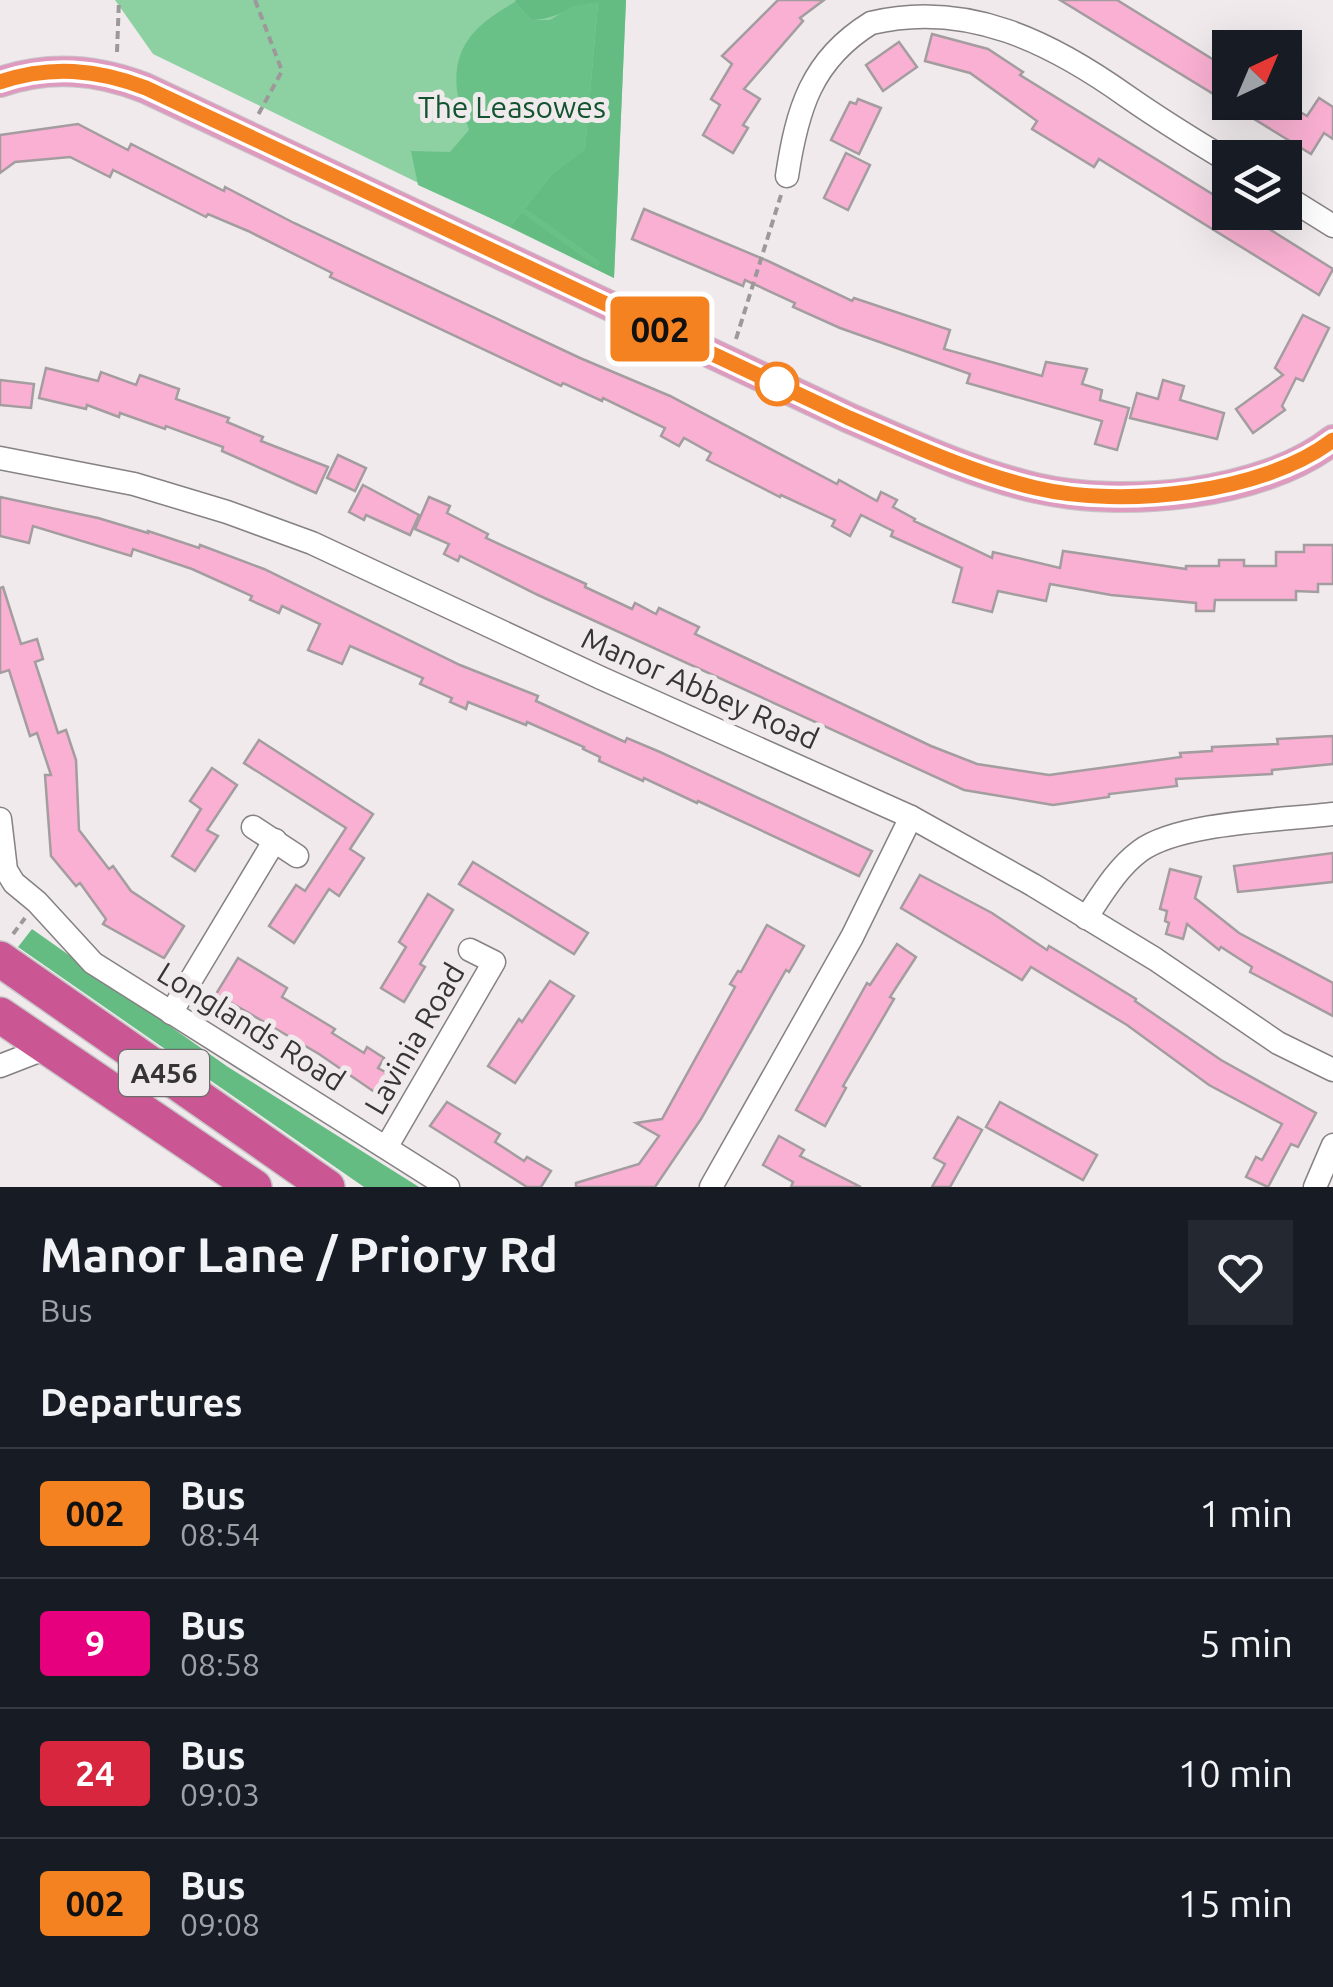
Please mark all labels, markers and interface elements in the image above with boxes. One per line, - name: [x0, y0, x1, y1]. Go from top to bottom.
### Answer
- north arrow: [1212, 30, 1302, 120]
- map controls: [1212, 30, 1302, 230]
- park label: The Leasowes: [418, 90, 606, 124]
- button: layers: [1212, 140, 1302, 230]
- line badge: 002: [602, 296, 718, 362]
- text: 002: [630, 309, 690, 349]
- unlabelled marker: [756, 363, 798, 405]
- street label: Manor Abbey Road: [577, 620, 824, 756]
- street label: Longlands Road: [152, 955, 351, 1097]
- street label: Lavinia Road: [357, 957, 471, 1120]
- road number: A456: [119, 1050, 209, 1096]
- button: heart: [1188, 1220, 1293, 1325]
- text: Manor Lane / Priory Rd: [40, 1227, 558, 1281]
- text: Bus: [40, 1292, 92, 1328]
- text: Departures: [40, 1381, 242, 1423]
- text: Bus: [180, 1474, 245, 1516]
- text: 1 min: [1199, 1492, 1293, 1534]
- text: 002: [65, 1493, 125, 1533]
- text: 08:54: [180, 1516, 260, 1552]
- text: Bus: [180, 1604, 245, 1646]
- text: 5 min: [1199, 1622, 1293, 1664]
- text: 9: [85, 1623, 105, 1663]
- text: 08:58: [180, 1646, 260, 1682]
- text: Bus: [180, 1734, 245, 1776]
- text: 10 min: [1178, 1752, 1293, 1794]
- text: 24: [75, 1753, 115, 1793]
- text: 09:03: [180, 1776, 260, 1812]
- text: Bus: [180, 1864, 245, 1906]
- text: 15 min: [1178, 1882, 1293, 1924]
- text: 002: [65, 1883, 125, 1923]
- text: 09:08: [180, 1906, 260, 1942]

